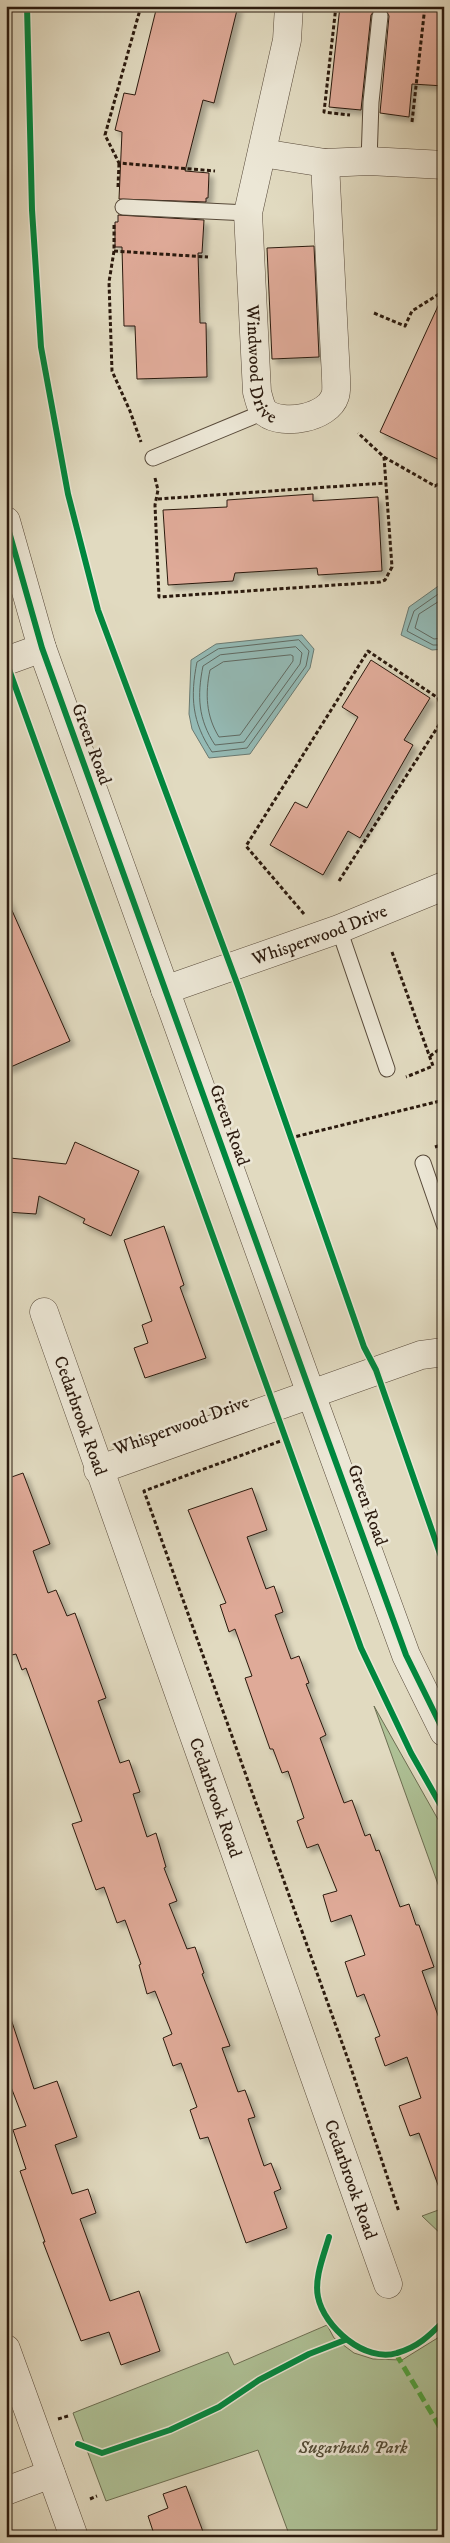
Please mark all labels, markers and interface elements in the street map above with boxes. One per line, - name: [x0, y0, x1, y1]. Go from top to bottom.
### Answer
- street label: Windwood Drive: [241, 303, 279, 429]
- street label: Green Road: [66, 701, 116, 788]
- street label: Whisperwood Drive: [248, 900, 391, 971]
- street label: Green Road: [204, 1082, 254, 1169]
- street label: Cedarbrook Road: [48, 1353, 111, 1479]
- street label: Whisperwood Drive: [110, 1391, 252, 1461]
- street label: Green Road: [342, 1462, 392, 1549]
- street label: Cedarbrook Road: [184, 1735, 246, 1861]
- street label: Cedarbrook Road: [319, 2117, 381, 2242]
- park label: Sugarbush Park: [297, 2437, 408, 2459]

